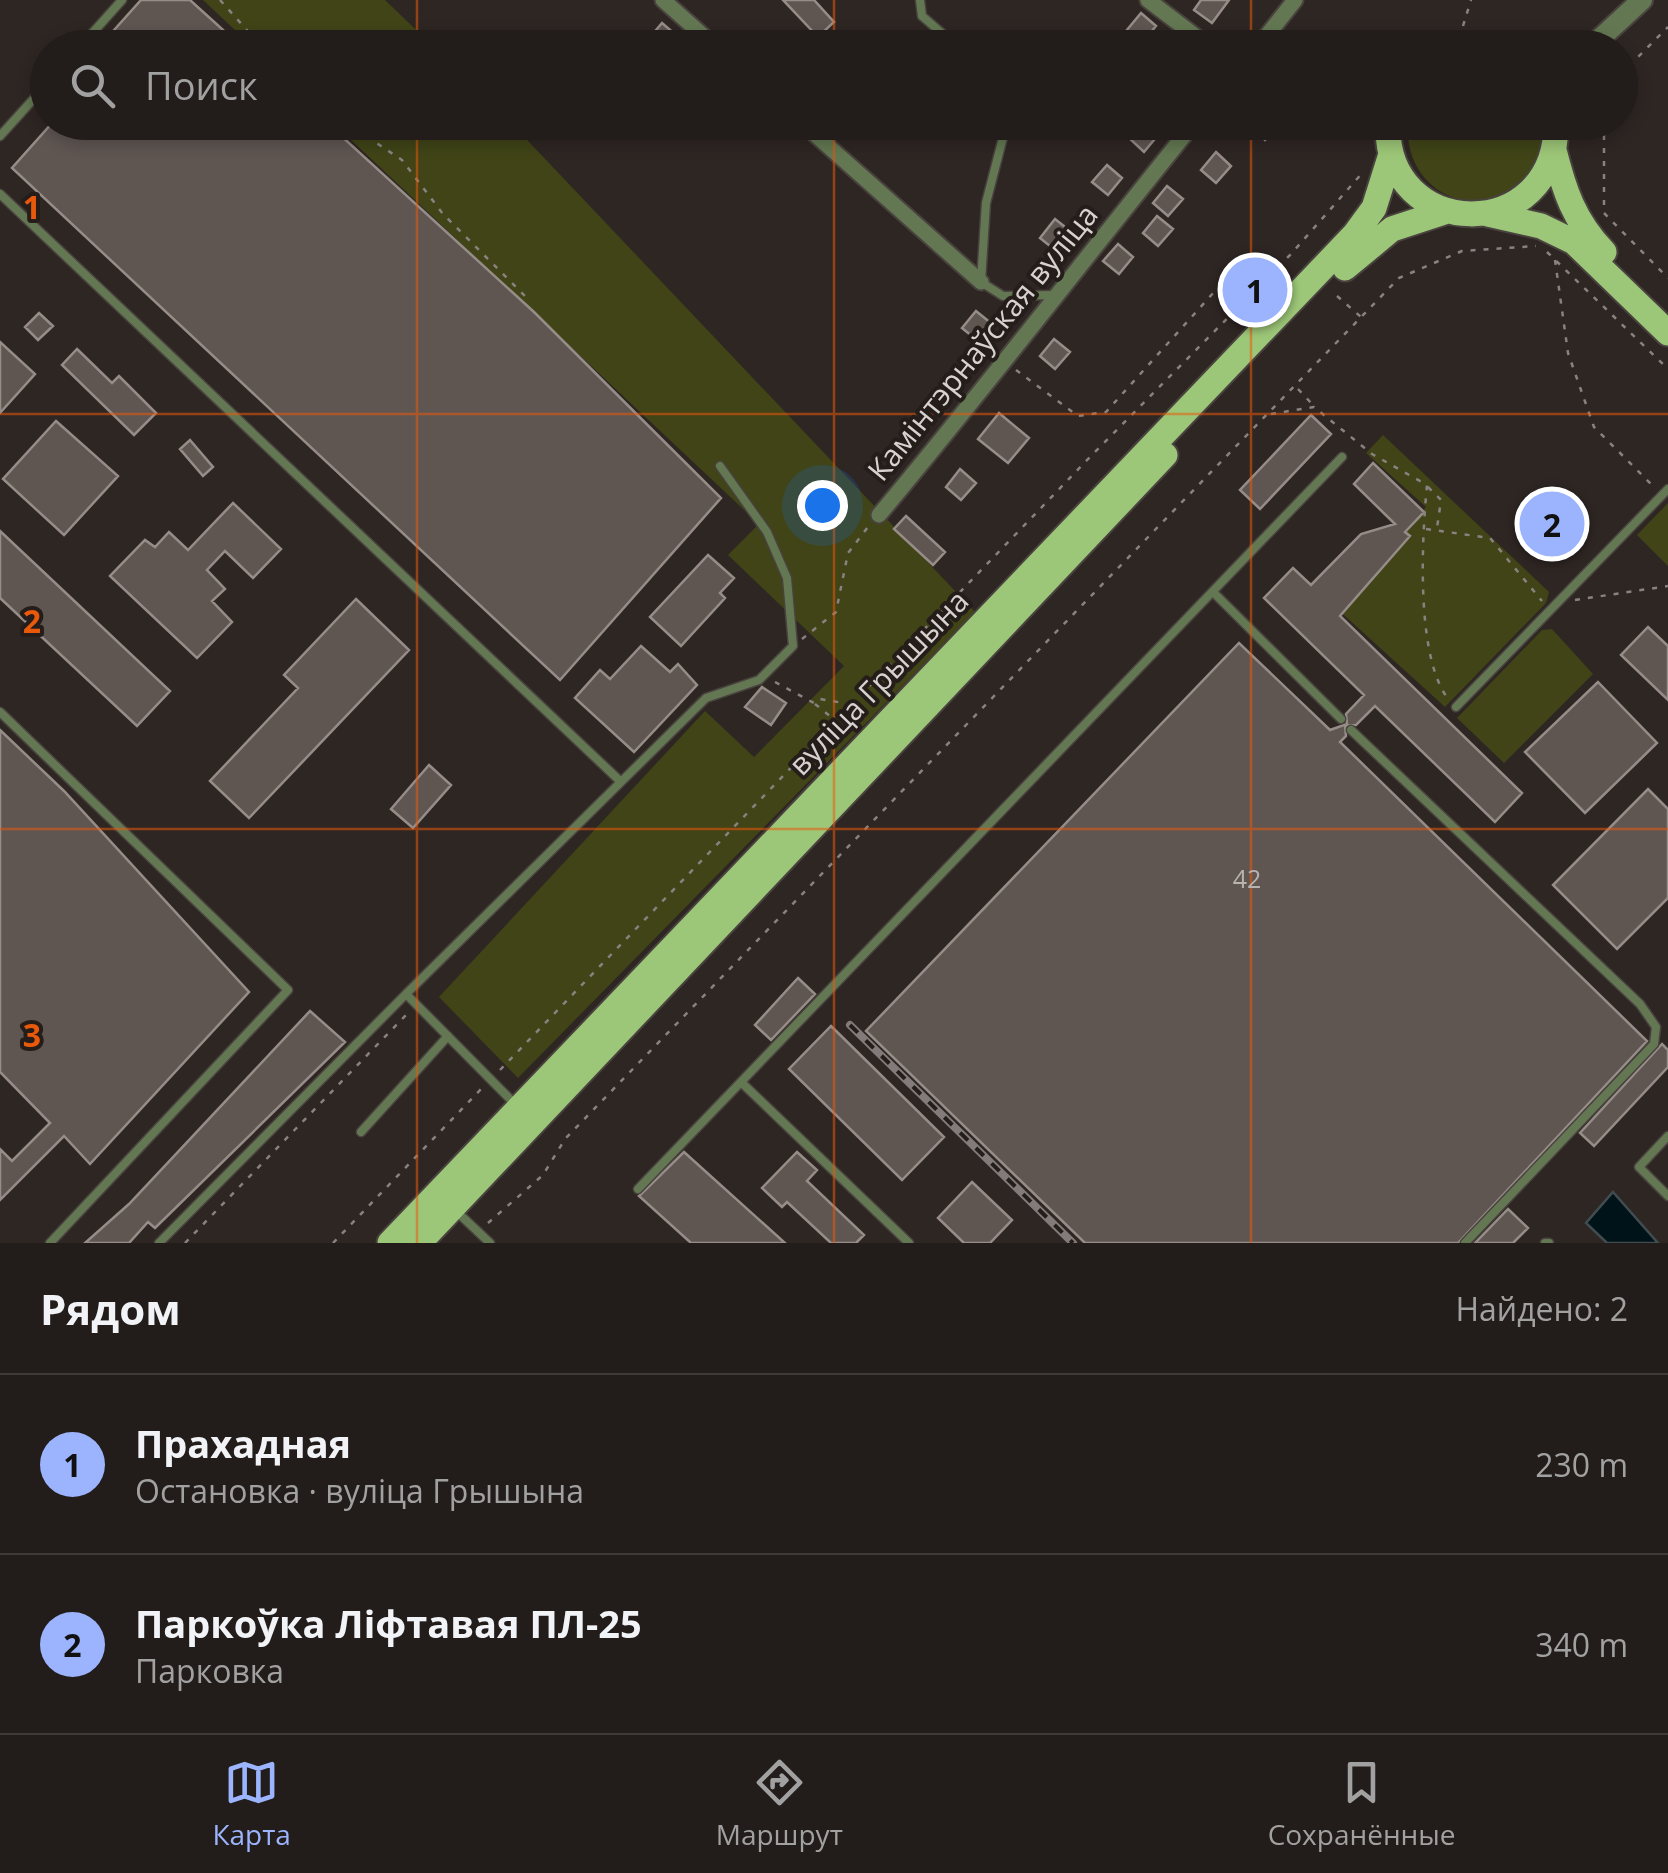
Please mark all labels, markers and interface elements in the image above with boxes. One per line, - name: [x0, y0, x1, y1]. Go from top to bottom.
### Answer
- search box: [30, 30, 1638, 140]
- icon: search: [65, 58, 120, 113]
- text: Поиск: [145, 59, 258, 111]
- text: 1: [23, 185, 41, 228]
- street label: Камінтэрнаўская вуліца: [858, 195, 1106, 489]
- pin: 1: [1222, 252, 1288, 328]
- your location: [797, 480, 848, 531]
- pin: 2: [1520, 486, 1584, 562]
- street label: вуліца Грышына: [779, 580, 977, 784]
- text: 2: [23, 599, 41, 642]
- house number: 42: [1233, 861, 1261, 895]
- text: 3: [23, 1013, 41, 1056]
- text: Рядом: [40, 1280, 181, 1337]
- text: Найдено: 2: [1455, 1287, 1628, 1330]
- text: Прахадная: [135, 1417, 351, 1469]
- text: 1: [63, 1443, 82, 1486]
- text: 230 m: [1535, 1443, 1628, 1486]
- text: Остановка · вуліца Грышына: [135, 1469, 584, 1512]
- text: Паркоўка Ліфтавая ПЛ-25: [135, 1597, 642, 1649]
- text: 2: [63, 1623, 82, 1666]
- text: 340 m: [1535, 1623, 1628, 1666]
- text: Парковка: [135, 1649, 284, 1692]
- tab: Карта: [212, 1755, 291, 1853]
- tab: Маршрут: [716, 1755, 843, 1853]
- tab: Сохранённые: [1268, 1755, 1456, 1853]

